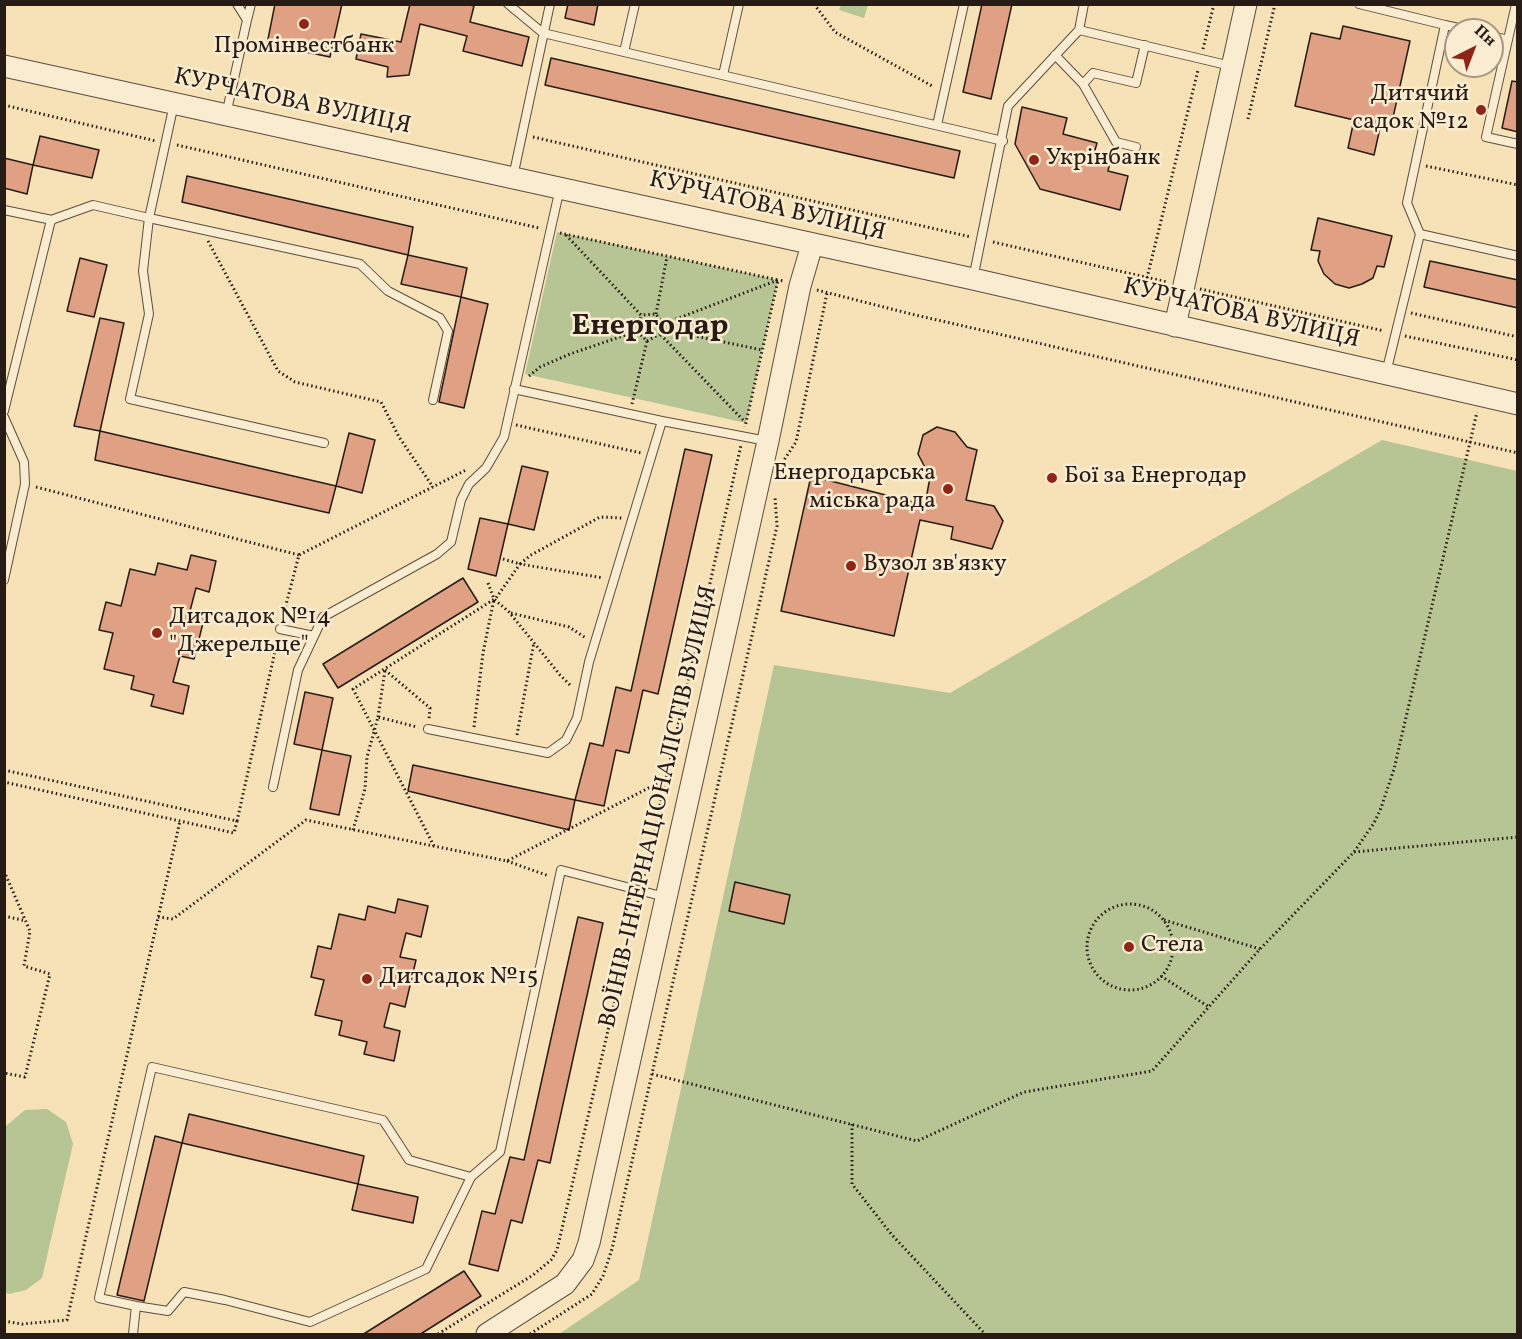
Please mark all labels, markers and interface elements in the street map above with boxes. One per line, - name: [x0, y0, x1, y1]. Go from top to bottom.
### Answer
- marker: Промінвестбанк: [297, 17, 311, 31]
- north arrow: [1444, 18, 1504, 78]
- text: Пн: [1469, 20, 1501, 52]
- place label: Промінвестбанк: [214, 34, 394, 62]
- street label: КУРЧАТОВА ВУЛИЦЯ: [171, 64, 413, 142]
- place label: Дитячий садок №12: [1352, 82, 1469, 138]
- marker: Дитячий садок №12: [1474, 103, 1488, 117]
- place label: Укрінбанк: [1046, 146, 1160, 174]
- marker: Укрінбанк: [1027, 153, 1041, 167]
- street label: КУРЧАТОВА ВУЛИЦЯ: [646, 167, 888, 249]
- street label: КУРЧАТОВА ВУЛИЦЯ: [1120, 274, 1362, 356]
- district label: Енергодар: [572, 310, 728, 346]
- place label: Енергодарська міська рада: [773, 461, 936, 517]
- place label: Бої за Енергодар: [1064, 464, 1246, 492]
- marker: Бої за Енергодар: [1045, 471, 1059, 485]
- marker: Енергодарська міська рада: [941, 482, 955, 496]
- place label: Вузол зв'язку: [863, 552, 1007, 580]
- marker: Вузол зв'язку: [844, 559, 858, 573]
- street label: ВОЇНІВ-ІНТЕРНАЦІОНАЛІСТІВ ВУЛИЦЯ: [595, 583, 725, 1031]
- place label: Дитсадок №14 "Джерельце": [169, 605, 331, 661]
- marker: Дитсадок №14 "Джерельце": [150, 626, 164, 640]
- place label: Стела: [1141, 933, 1204, 961]
- marker: Стела: [1122, 940, 1136, 954]
- place label: Дитсадок №15: [379, 965, 538, 993]
- marker: Дитсадок №15: [360, 972, 374, 986]

